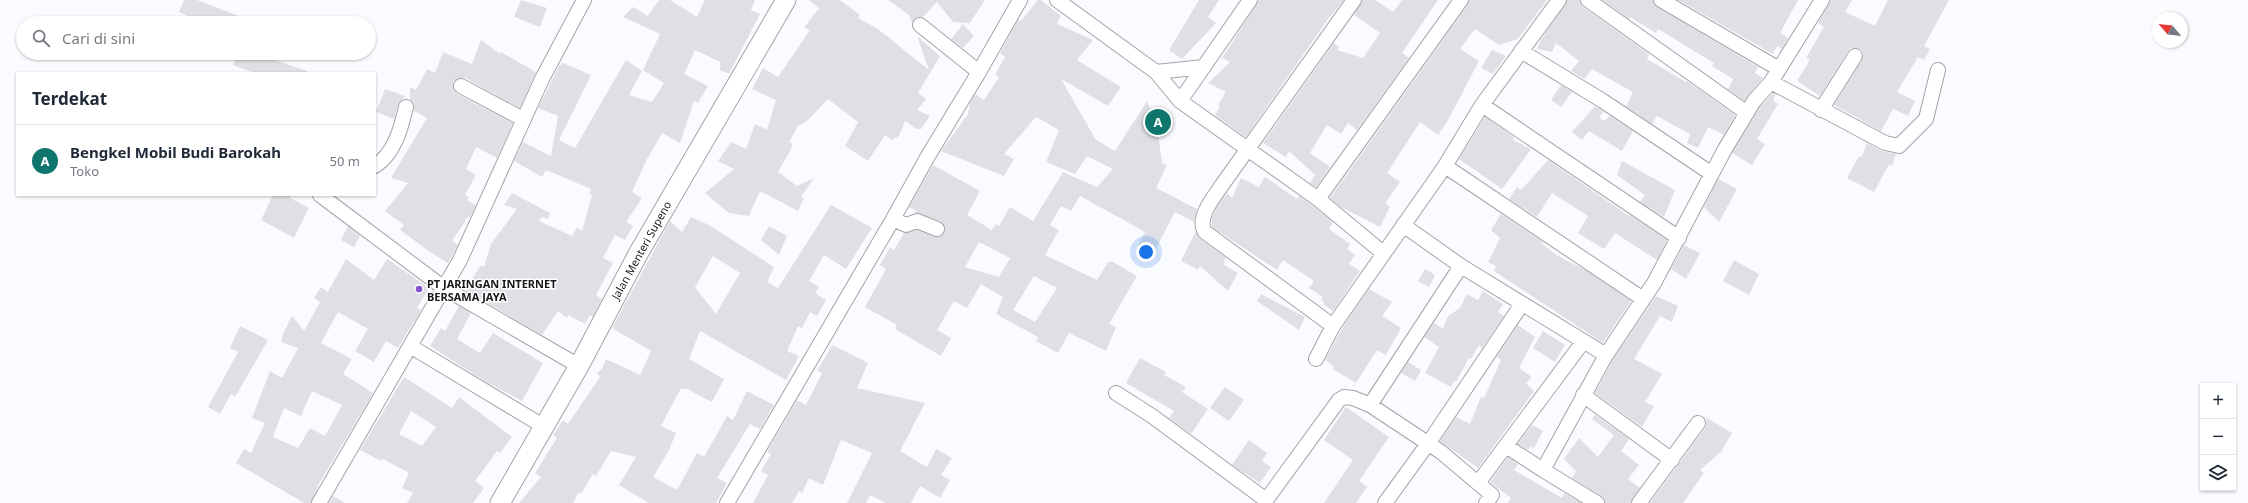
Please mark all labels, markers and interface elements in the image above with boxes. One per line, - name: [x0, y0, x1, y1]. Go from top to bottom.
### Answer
- north arrow: [2152, 12, 2188, 48]
- search box: [16, 16, 376, 60]
- icon: search: [30, 27, 52, 49]
- text: Cari di sini: [62, 28, 135, 48]
- text: Terdekat: [32, 87, 107, 110]
- pin: A: [1145, 107, 1171, 137]
- text: Bengkel Mobil Budi Barokah: [70, 142, 281, 162]
- text: A: [41, 152, 50, 170]
- text: 50 m: [330, 152, 360, 170]
- text: Toko: [70, 162, 99, 180]
- street label: Jalan Menteri Supeno: [607, 198, 675, 303]
- your location: [1136, 242, 1156, 262]
- place label: PT JARINGAN INTERNET BERSAMA JAYA: [427, 276, 557, 304]
- marker: PT JARINGAN INTERNET BERSAMA JAYA: [414, 284, 424, 294]
- map controls: [2200, 383, 2236, 491]
- button: +: [2200, 383, 2236, 419]
- button: −: [2200, 419, 2236, 455]
- button: layers: [2200, 455, 2236, 491]

